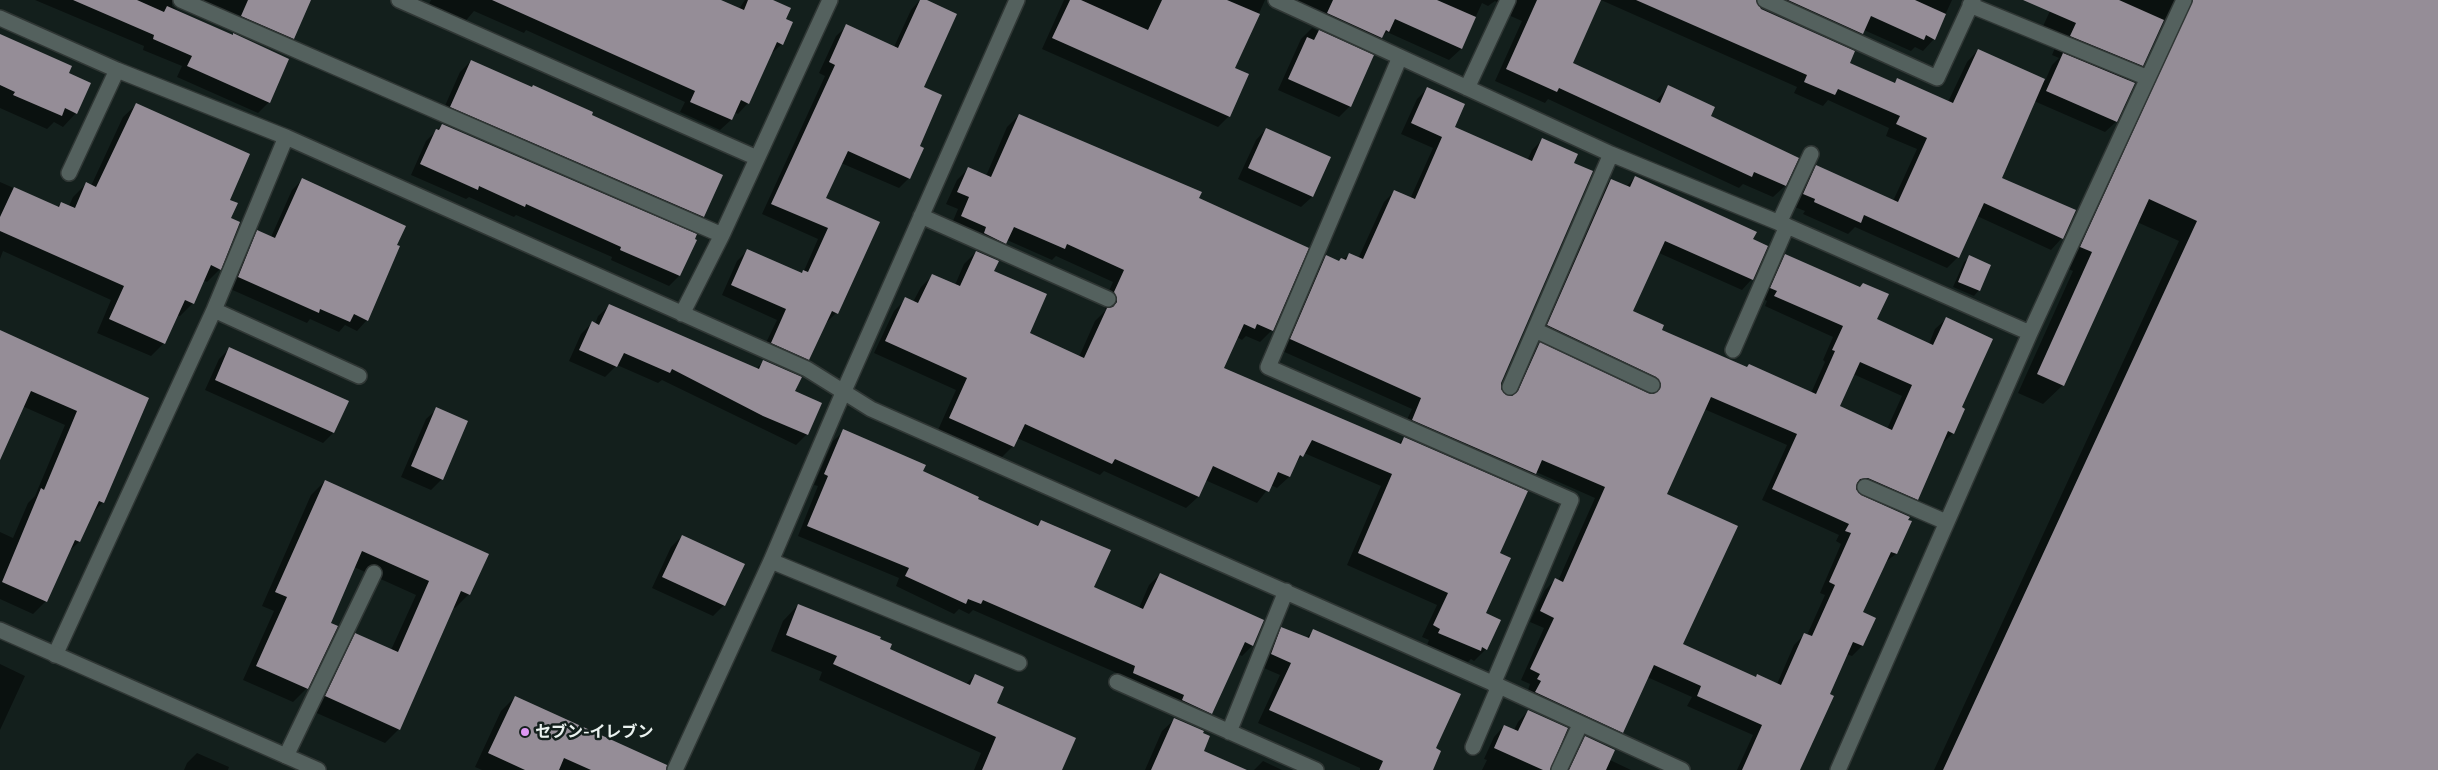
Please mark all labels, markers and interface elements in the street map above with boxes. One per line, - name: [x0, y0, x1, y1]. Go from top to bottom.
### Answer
- place label: セブン-イレブン: [535, 722, 654, 742]
- marker: セブン-イレブン: [519, 726, 531, 738]

